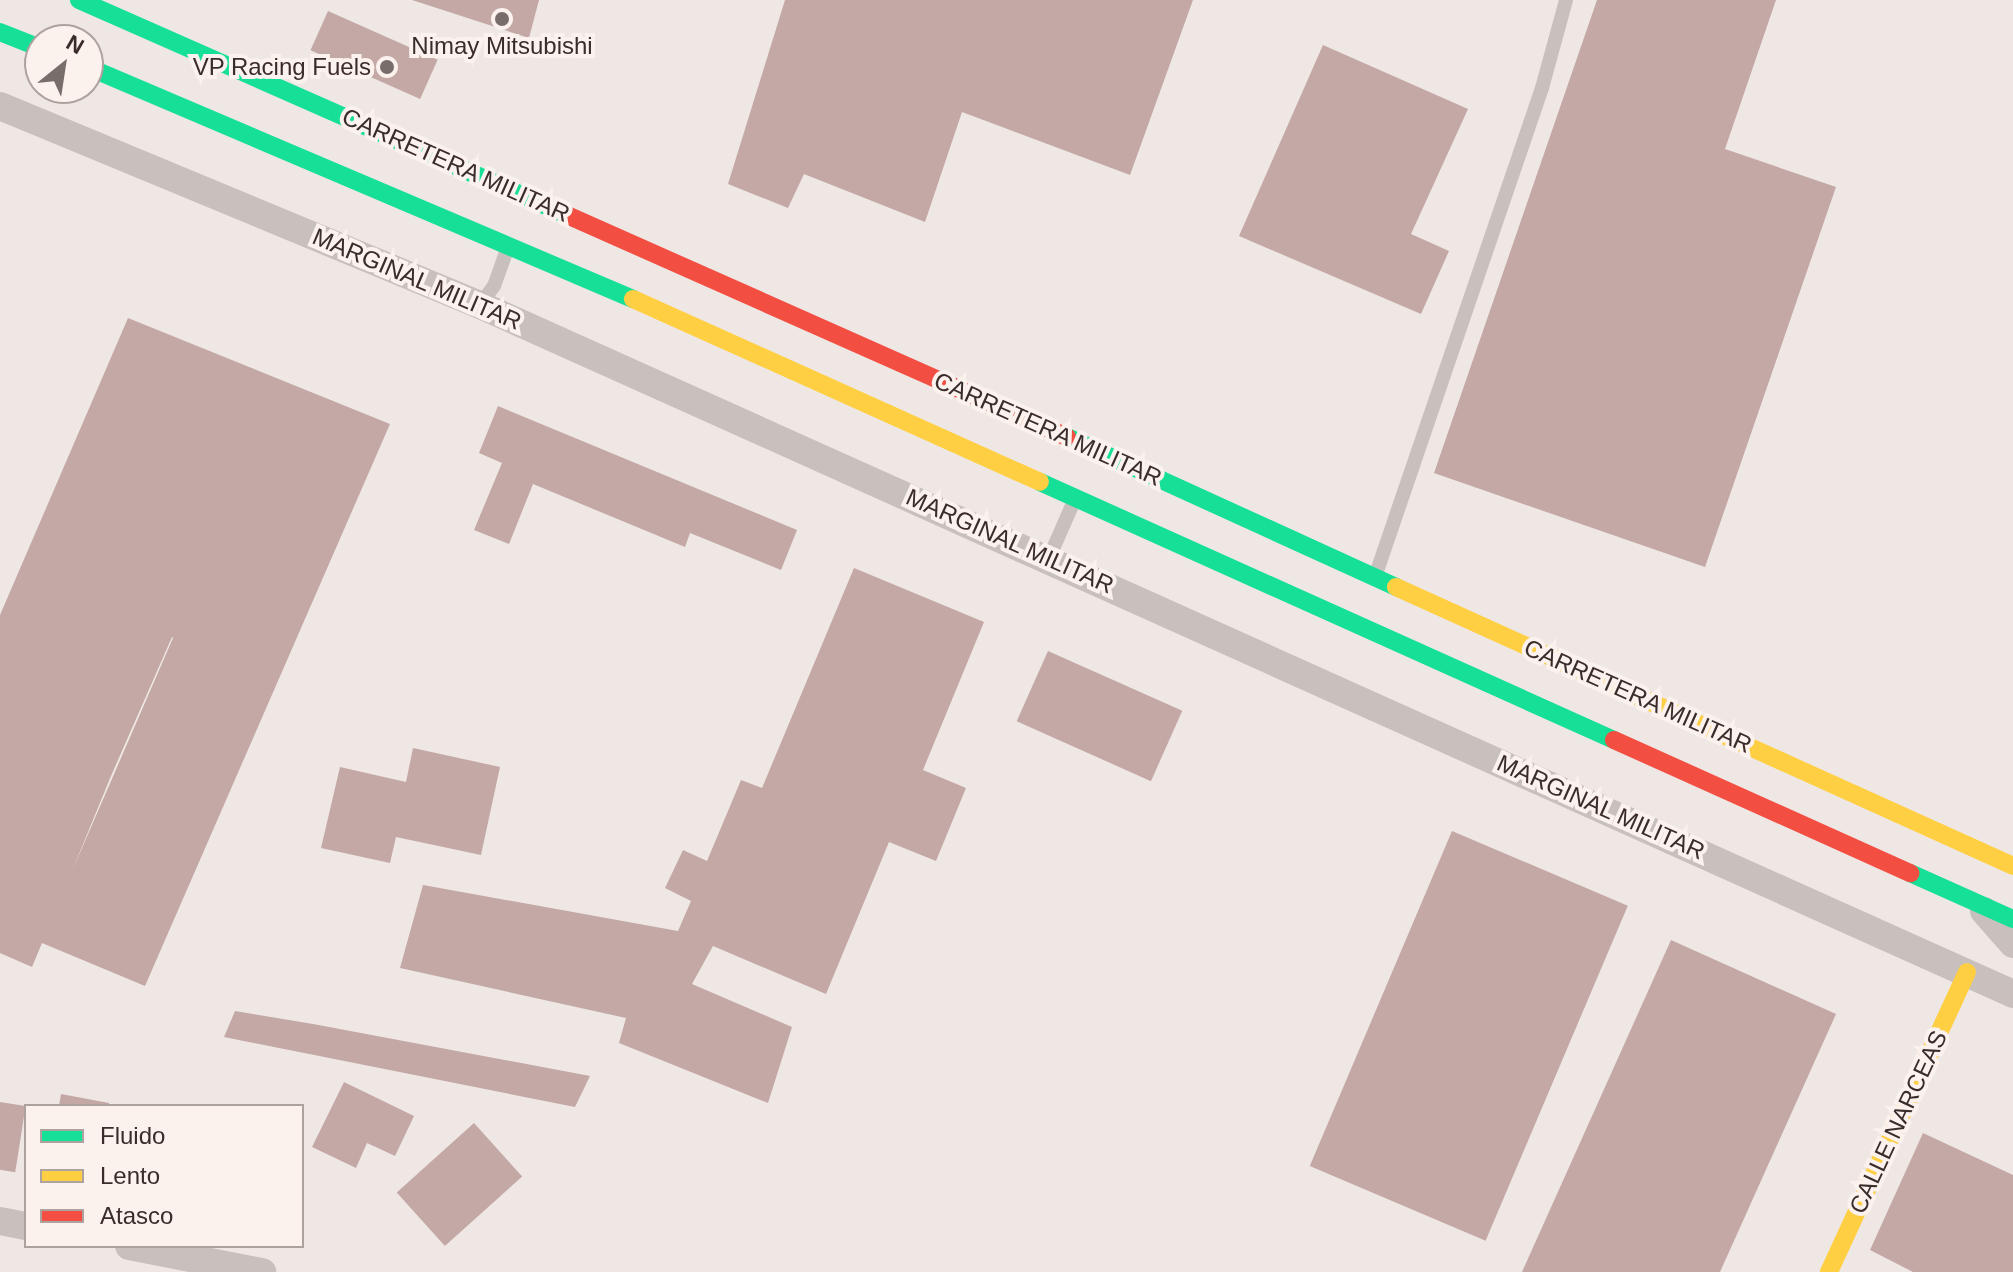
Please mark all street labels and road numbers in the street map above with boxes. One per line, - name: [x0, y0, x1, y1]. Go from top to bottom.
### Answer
- street label: CARRETERA MILITAR: [337, 101, 575, 229]
- street label: MARGINAL MILITAR: [308, 222, 526, 336]
- street label: CARRETERA MILITAR: [929, 365, 1167, 493]
- street label: MARGINAL MILITAR: [901, 482, 1119, 600]
- street label: CARRETERA MILITAR: [1519, 632, 1757, 760]
- street label: MARGINAL MILITAR: [1492, 748, 1710, 866]
- street label: CALLE NARCEAS: [1843, 1026, 1953, 1218]

